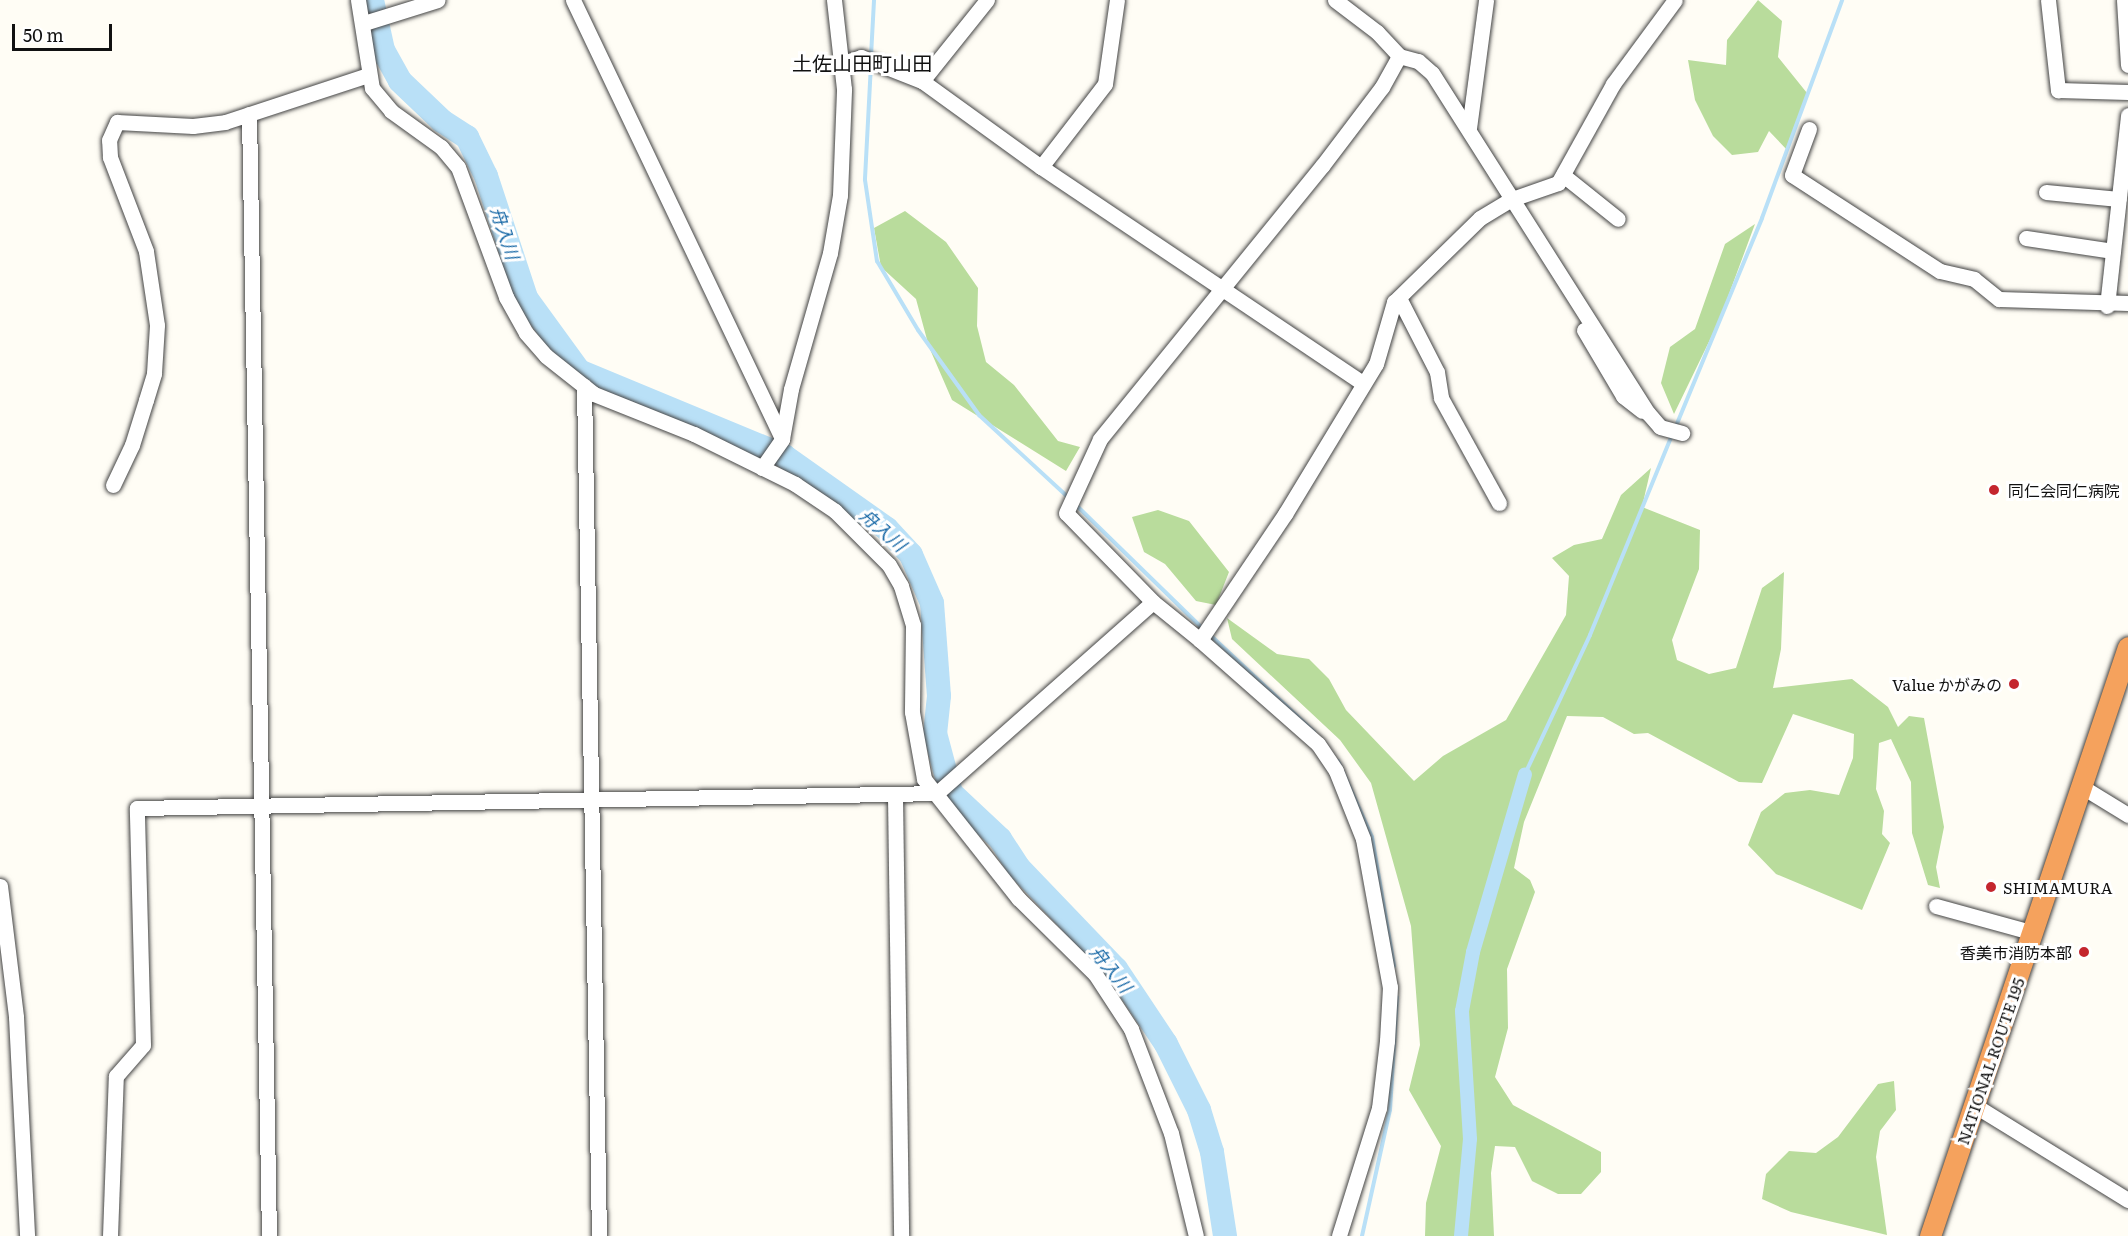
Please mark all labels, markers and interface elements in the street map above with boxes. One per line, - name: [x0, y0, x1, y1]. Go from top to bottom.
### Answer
- scale bar: [15, 12, 116, 50]
- text: 50 m: [23, 21, 64, 48]
- district label: 土佐山田町山田: [792, 50, 932, 74]
- water label: 舟入川: [486, 204, 524, 262]
- place label: 同仁会同仁病院: [2008, 480, 2120, 500]
- marker: 同仁会同仁病院: [1985, 481, 2003, 499]
- water label: 舟入川: [856, 504, 910, 556]
- place label: Value かがみの: [1892, 674, 2002, 694]
- marker: Value かがみの: [2007, 677, 2021, 691]
- place label: SHIMAMURA: [2003, 877, 2113, 897]
- marker: SHIMAMURA: [1984, 880, 1998, 894]
- water label: 舟入川: [1086, 941, 1136, 997]
- place label: 香美市消防本部: [1960, 942, 2072, 962]
- marker: 香美市消防本部: [2077, 945, 2091, 959]
- street label: NATIONAL ROUTE 195: [1952, 975, 2028, 1147]

